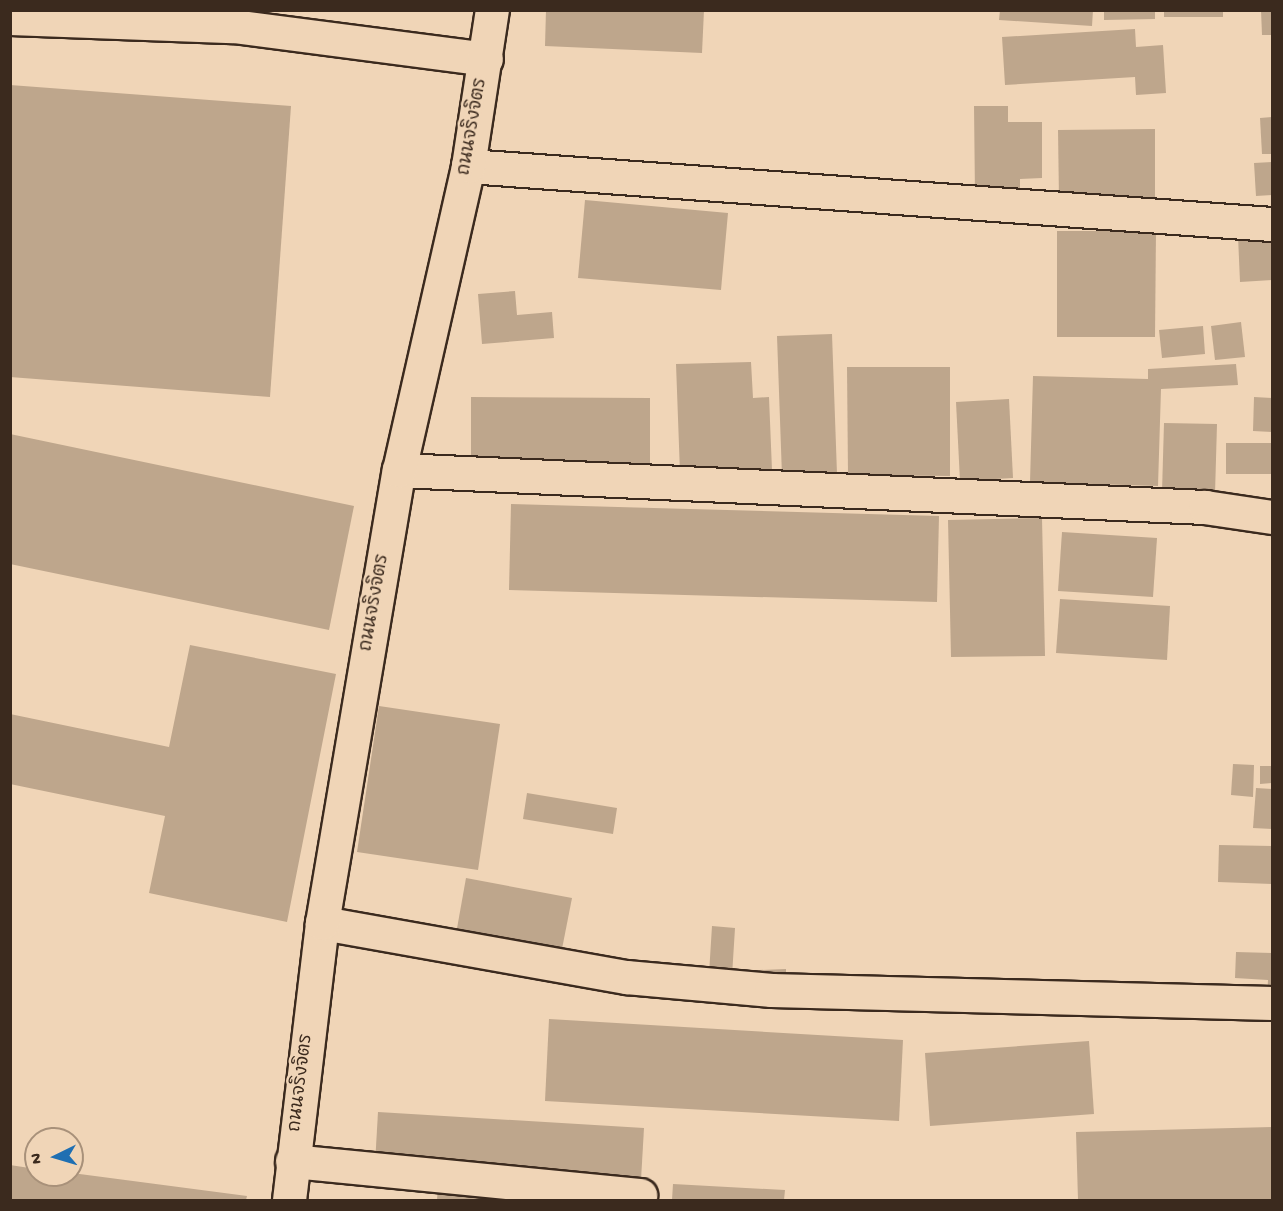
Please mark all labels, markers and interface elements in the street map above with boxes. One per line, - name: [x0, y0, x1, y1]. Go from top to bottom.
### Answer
- street label: ถนนจริงจิตร: [455, 77, 493, 177]
- street label: ถนนจริงจิตร: [357, 553, 395, 653]
- street label: ถนนจริงจิตร: [285, 1033, 319, 1133]
- north arrow: [24, 1127, 84, 1187]
- text: N: [28, 1152, 47, 1164]

